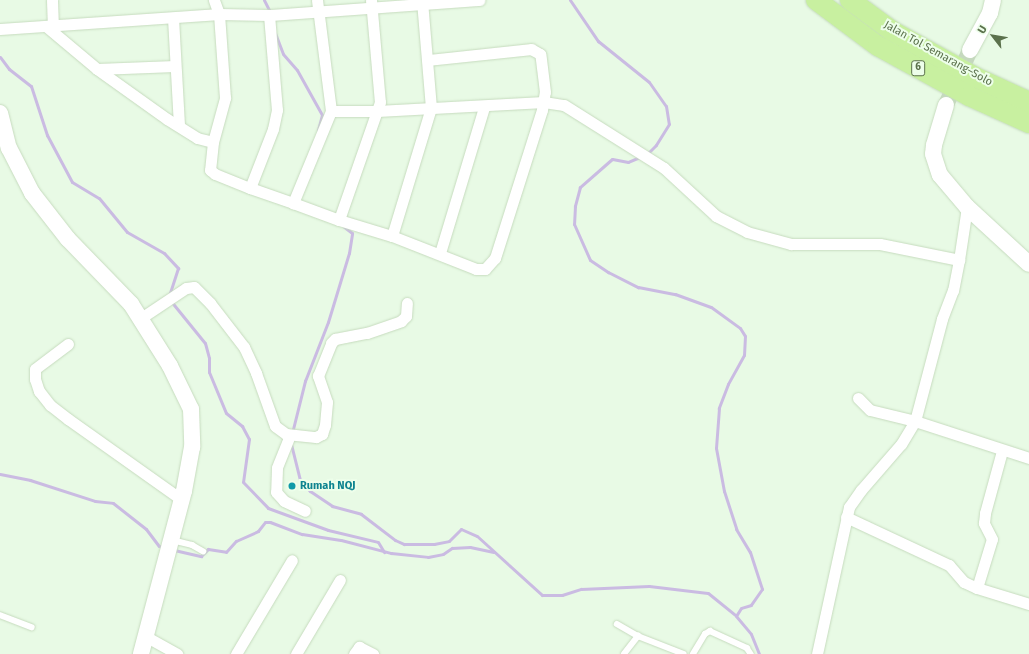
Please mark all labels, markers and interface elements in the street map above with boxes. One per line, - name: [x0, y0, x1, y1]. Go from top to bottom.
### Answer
- north arrow: [973, 16, 1013, 56]
- street label: Jalan Tol Semarang–Solo: [881, 19, 995, 89]
- text: U: [975, 23, 990, 36]
- road number: 6: [911, 60, 925, 76]
- place label: Rumah NQJ: [300, 479, 356, 493]
- marker: Rumah NQJ: [287, 481, 297, 491]

